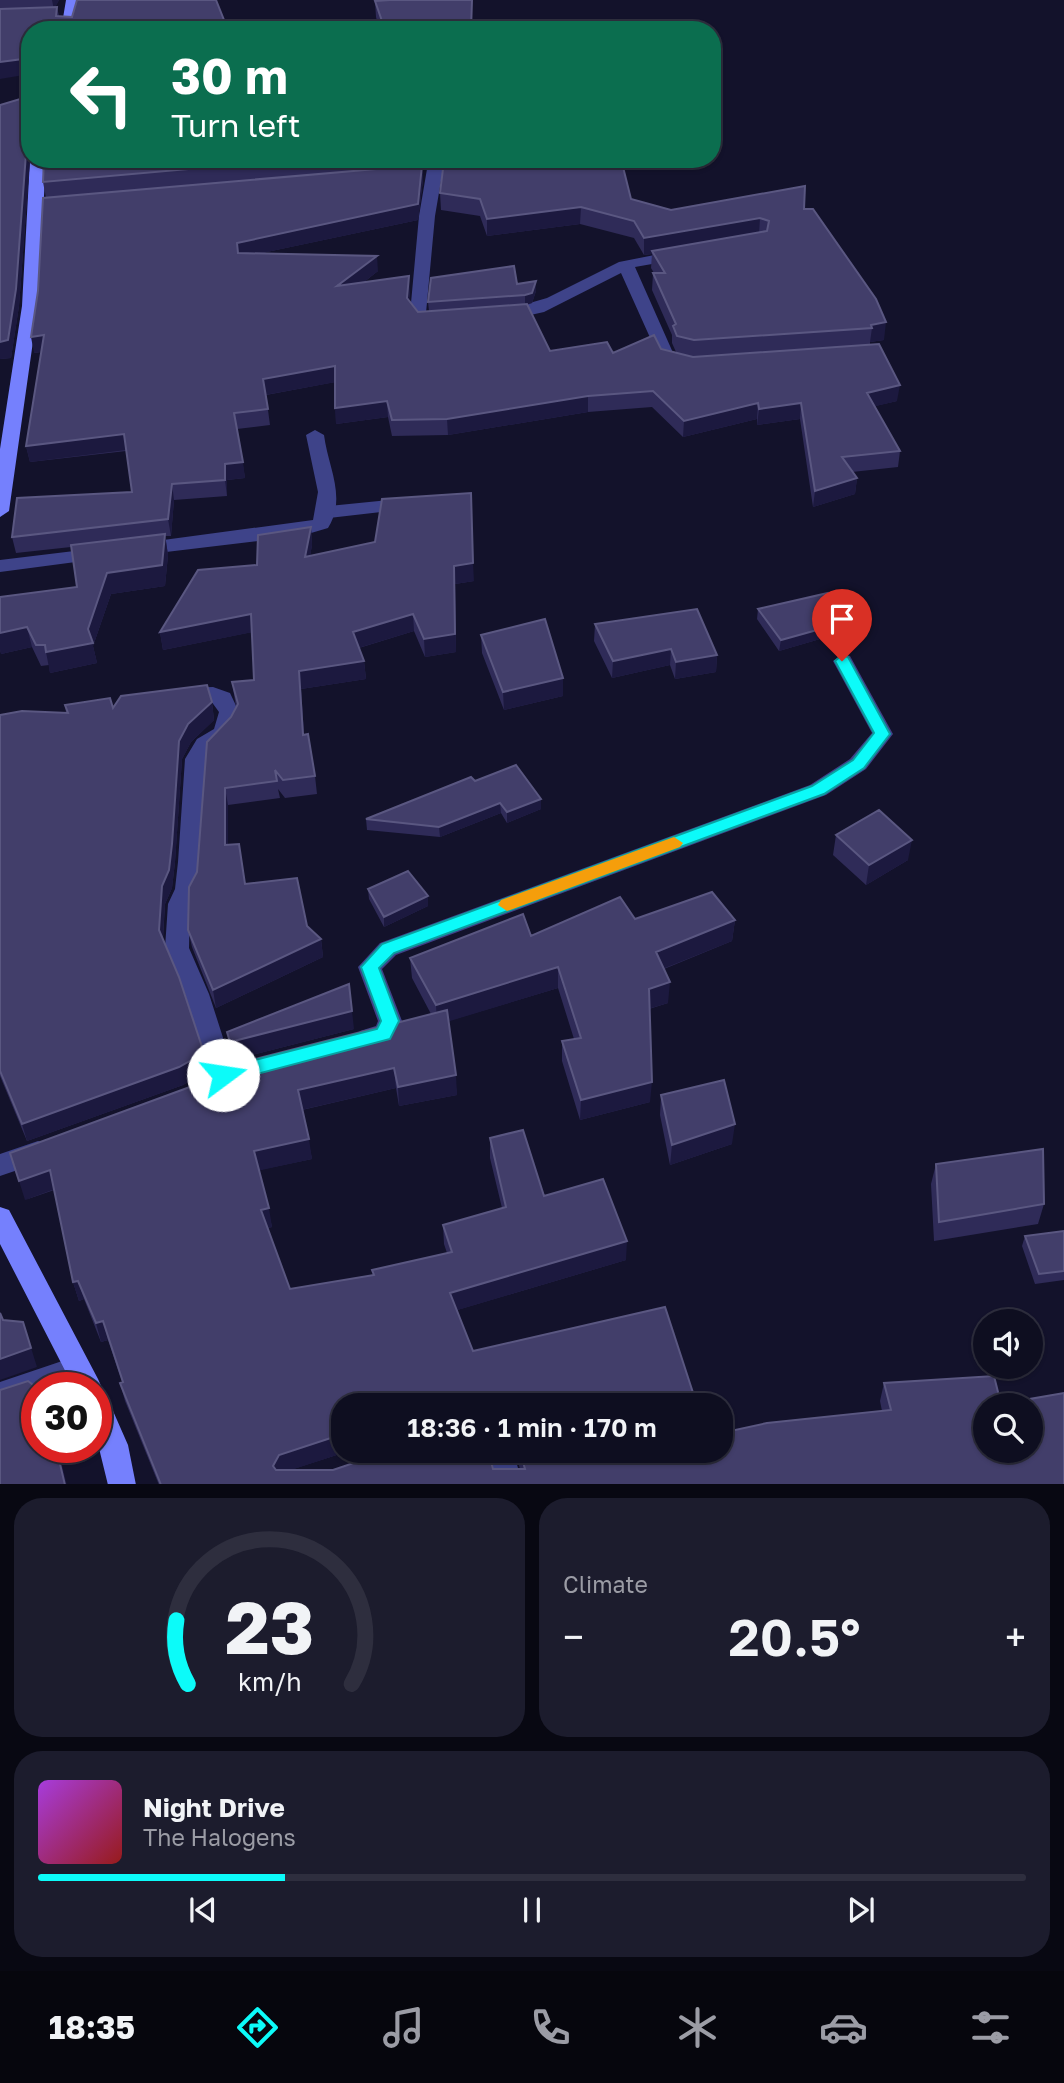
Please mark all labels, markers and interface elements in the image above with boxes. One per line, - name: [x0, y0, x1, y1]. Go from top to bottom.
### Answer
- text: 30 m: [171, 46, 288, 105]
- icon: left: [56, 49, 147, 140]
- text: Turn left: [171, 106, 300, 144]
- pin: [812, 589, 872, 661]
- icon: arrive: [823, 600, 861, 638]
- position arrow: [186, 1038, 260, 1112]
- map controls: [973, 1309, 1043, 1463]
- button: sound: [973, 1309, 1043, 1379]
- speed limit sign: 30: [21, 1372, 112, 1463]
- button: search: [973, 1393, 1043, 1463]
- text: 18:36 · 1 min · 170 m: [407, 1412, 657, 1443]
- text: Climate: [563, 1570, 648, 1598]
- text: 23: [225, 1583, 314, 1670]
- text: 20.5°: [729, 1605, 860, 1667]
- text: −: [563, 1614, 584, 1659]
- text: +: [1005, 1614, 1026, 1659]
- text: km/h: [238, 1665, 301, 1696]
- text: Night Drive: [143, 1792, 285, 1823]
- text: The Halogens: [143, 1823, 296, 1851]
- icon: previous: [184, 1891, 222, 1929]
- icon: pause: [513, 1891, 551, 1929]
- icon: next: [842, 1891, 880, 1929]
- icon: directions: [233, 2003, 282, 2052]
- icon: music: [379, 2003, 428, 2052]
- icon: phone: [526, 2003, 575, 2052]
- icon: climate: [673, 2003, 722, 2052]
- icon: car: [819, 2003, 868, 2052]
- icon: filters: [966, 2003, 1015, 2052]
- text: 18:35: [49, 2008, 135, 2046]

